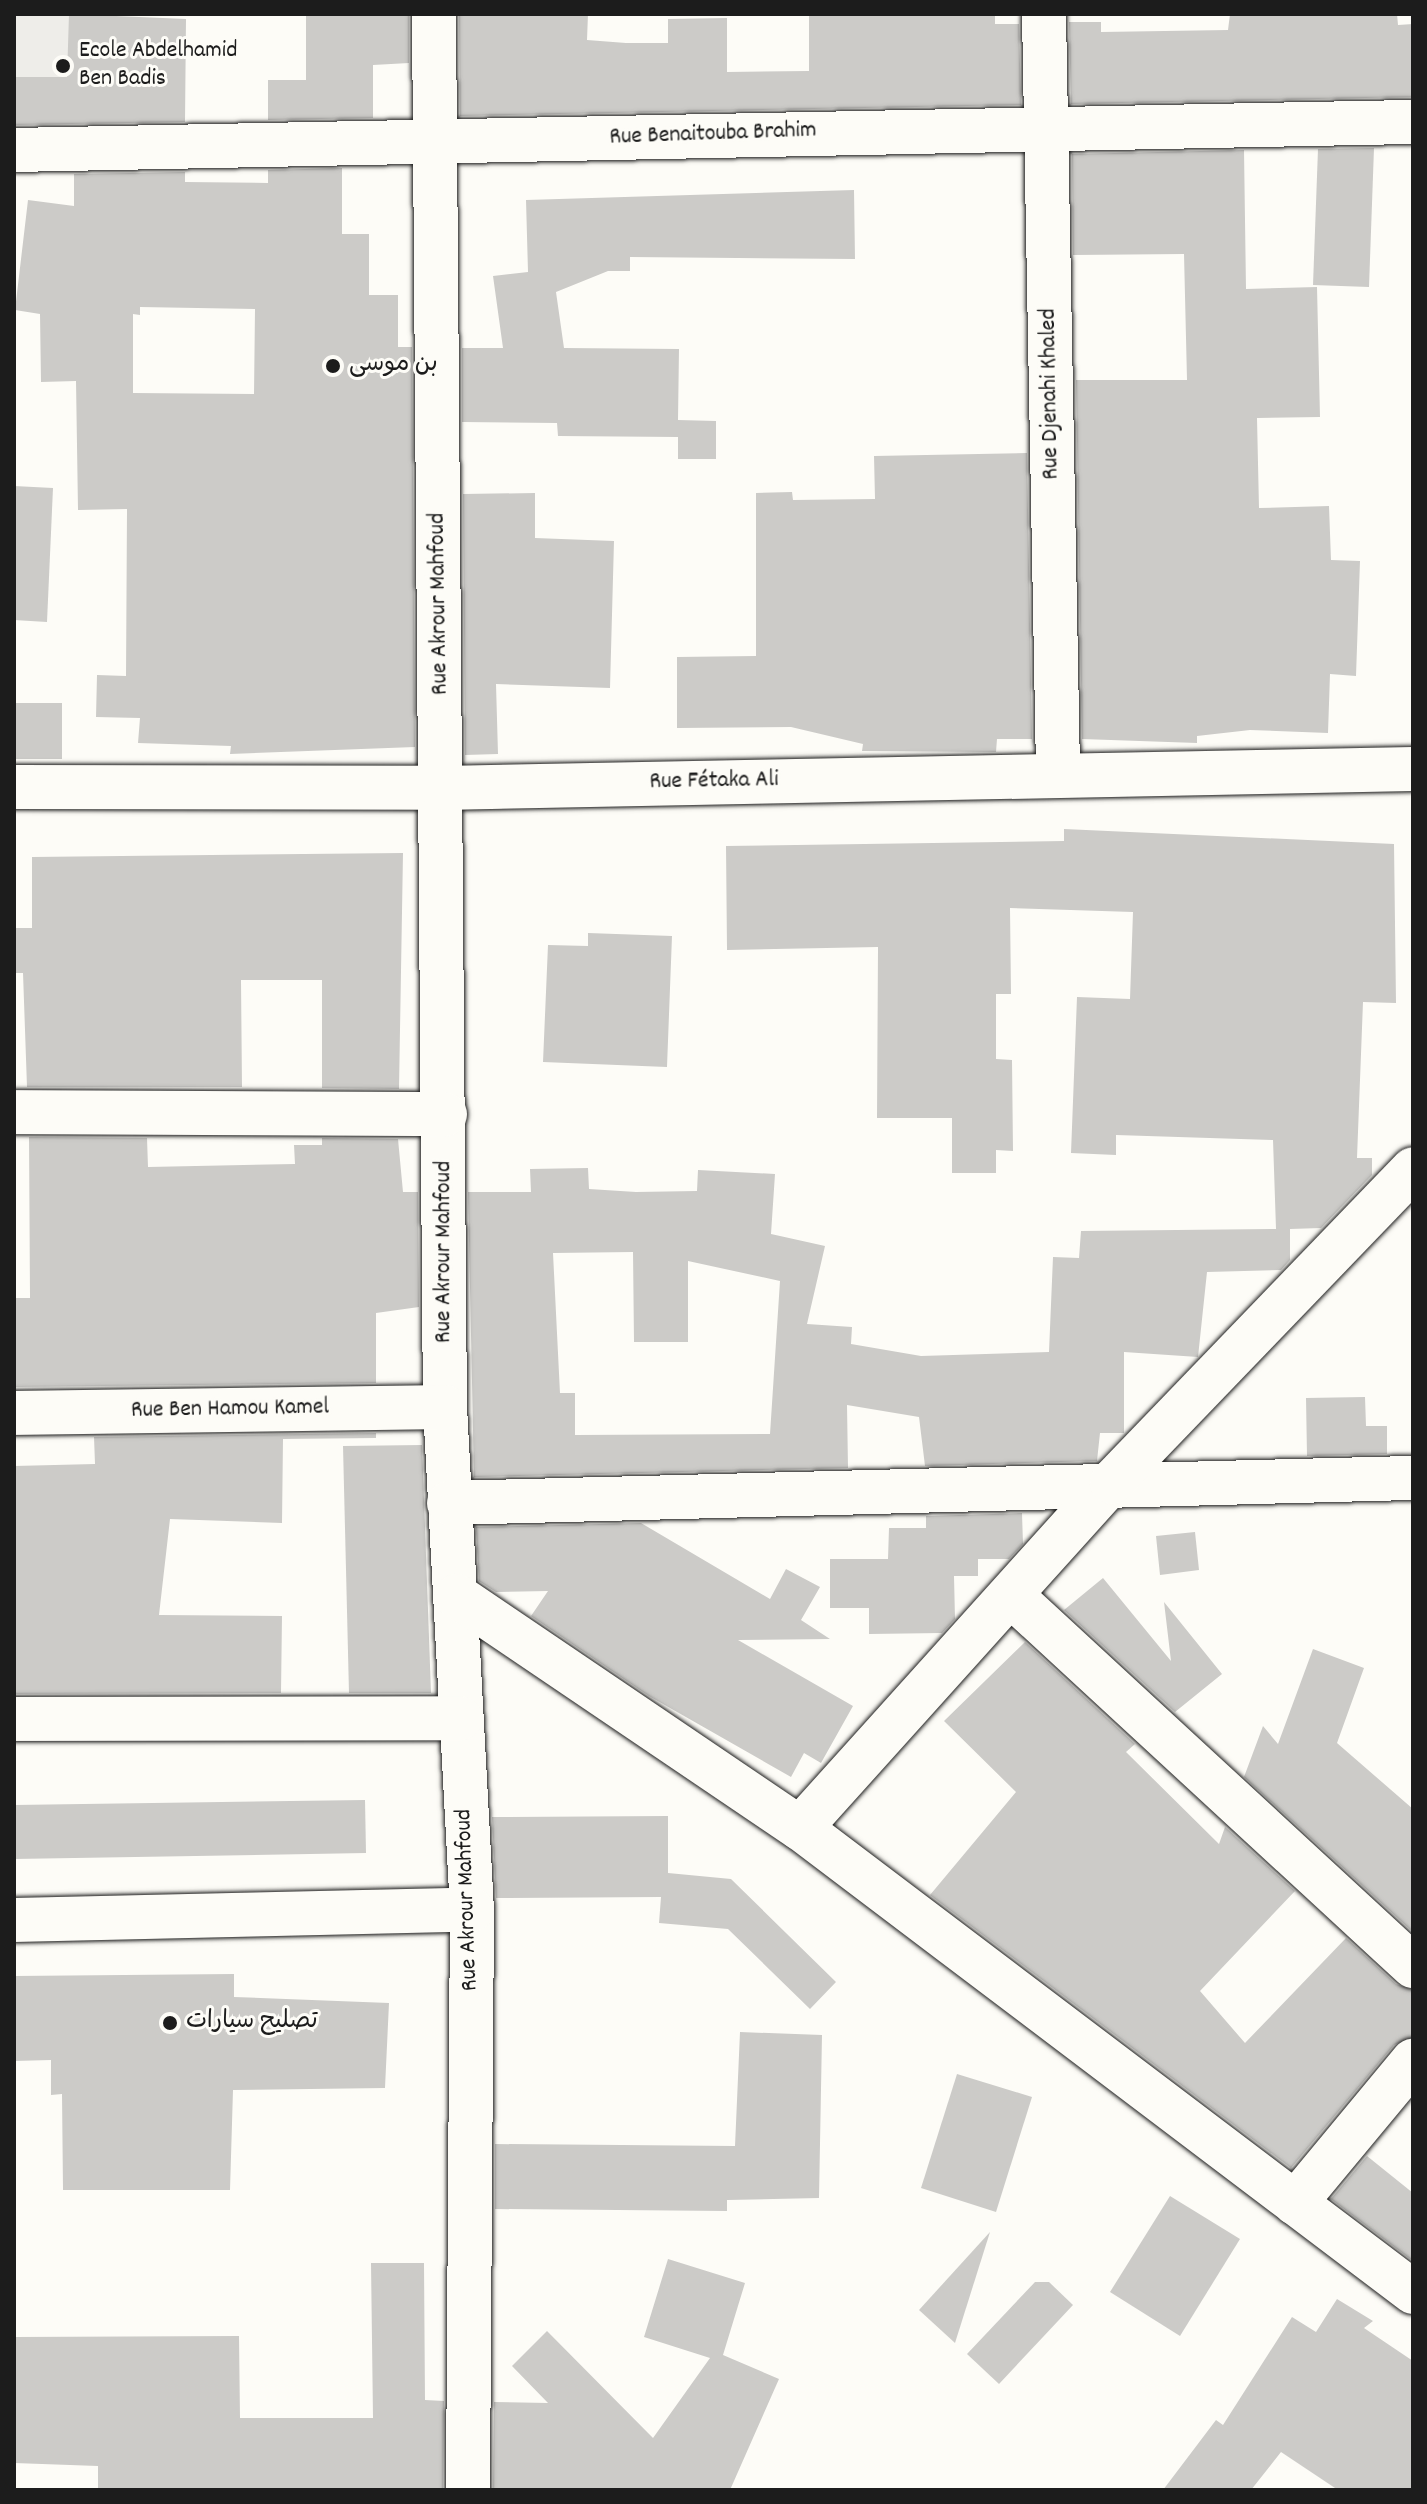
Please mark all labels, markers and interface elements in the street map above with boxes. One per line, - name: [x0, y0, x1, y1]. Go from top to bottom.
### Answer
- place label: Ecole Abdelhamid Ben Badis: [79, 38, 237, 94]
- marker: Ecole Abdelhamid Ben Badis: [54, 57, 72, 75]
- street label: Rue Benaitouba Brahim: [609, 117, 817, 153]
- street label: Rue Djenahi Khaled: [1035, 308, 1067, 480]
- place label: بن موسى: [349, 352, 438, 380]
- marker: بن موسى: [324, 357, 342, 375]
- street label: Rue Akrour Mahfoud: [424, 513, 456, 695]
- street label: Rue Fétaka Ali: [649, 766, 779, 798]
- street label: Rue Akrour Mahfoud: [431, 1161, 459, 1343]
- street label: Rue Ben Hamou Kamel: [131, 1394, 329, 1426]
- street label: Rue Akrour Mahfoud: [450, 1808, 486, 1992]
- place label: تصليح سيارات: [186, 2009, 318, 2037]
- marker: تصليح سيارات: [161, 2014, 179, 2032]

